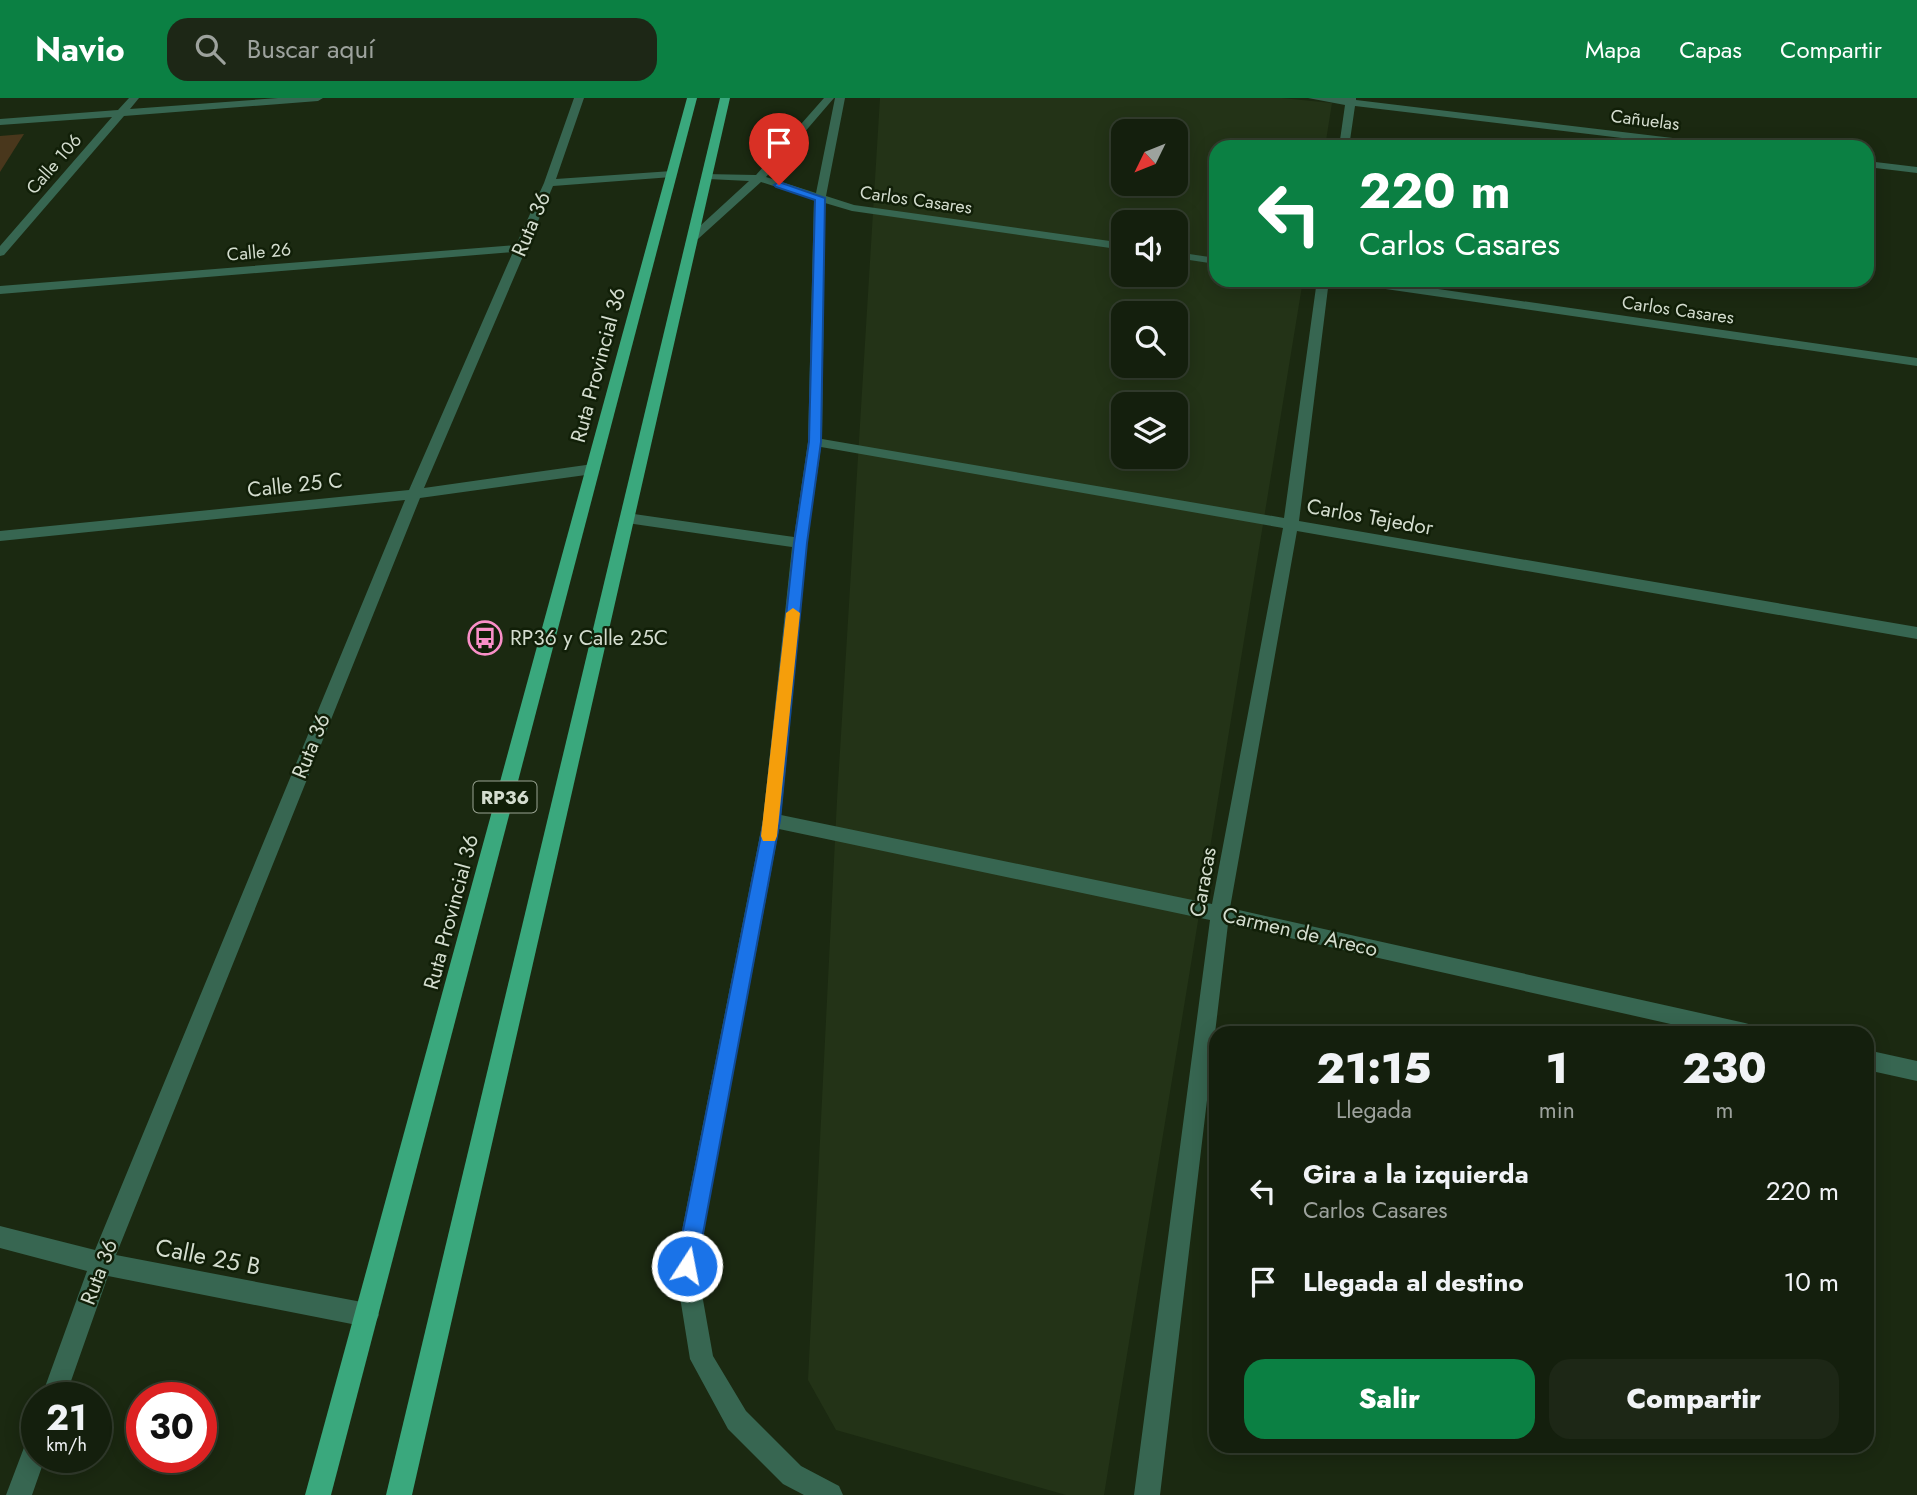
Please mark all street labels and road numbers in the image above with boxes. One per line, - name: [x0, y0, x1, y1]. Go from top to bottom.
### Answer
- street label: Cañuelas: [1609, 103, 1681, 137]
- street label: Calle 106: [20, 128, 88, 200]
- street label: Carlos Casares: [858, 179, 974, 221]
- street label: Ruta 36: [504, 187, 558, 261]
- street label: Calle 26: [226, 236, 292, 268]
- street label: Ruta Provincial 36: [563, 284, 633, 446]
- street label: Carlos Casares: [1620, 289, 1736, 331]
- street label: Calle 25 C: [246, 465, 344, 505]
- street label: Carlos Tejedor: [1304, 491, 1436, 543]
- street label: Ruta 36: [284, 709, 338, 783]
- road number: RP36: [474, 782, 536, 812]
- street label: Ruta Provincial 36: [416, 831, 486, 993]
- street label: Caracas: [1182, 845, 1224, 919]
- street label: Carmen de Areco: [1219, 900, 1381, 964]
- street label: Calle 25 B: [153, 1229, 264, 1284]
- street label: Ruta 36: [73, 1235, 125, 1309]

